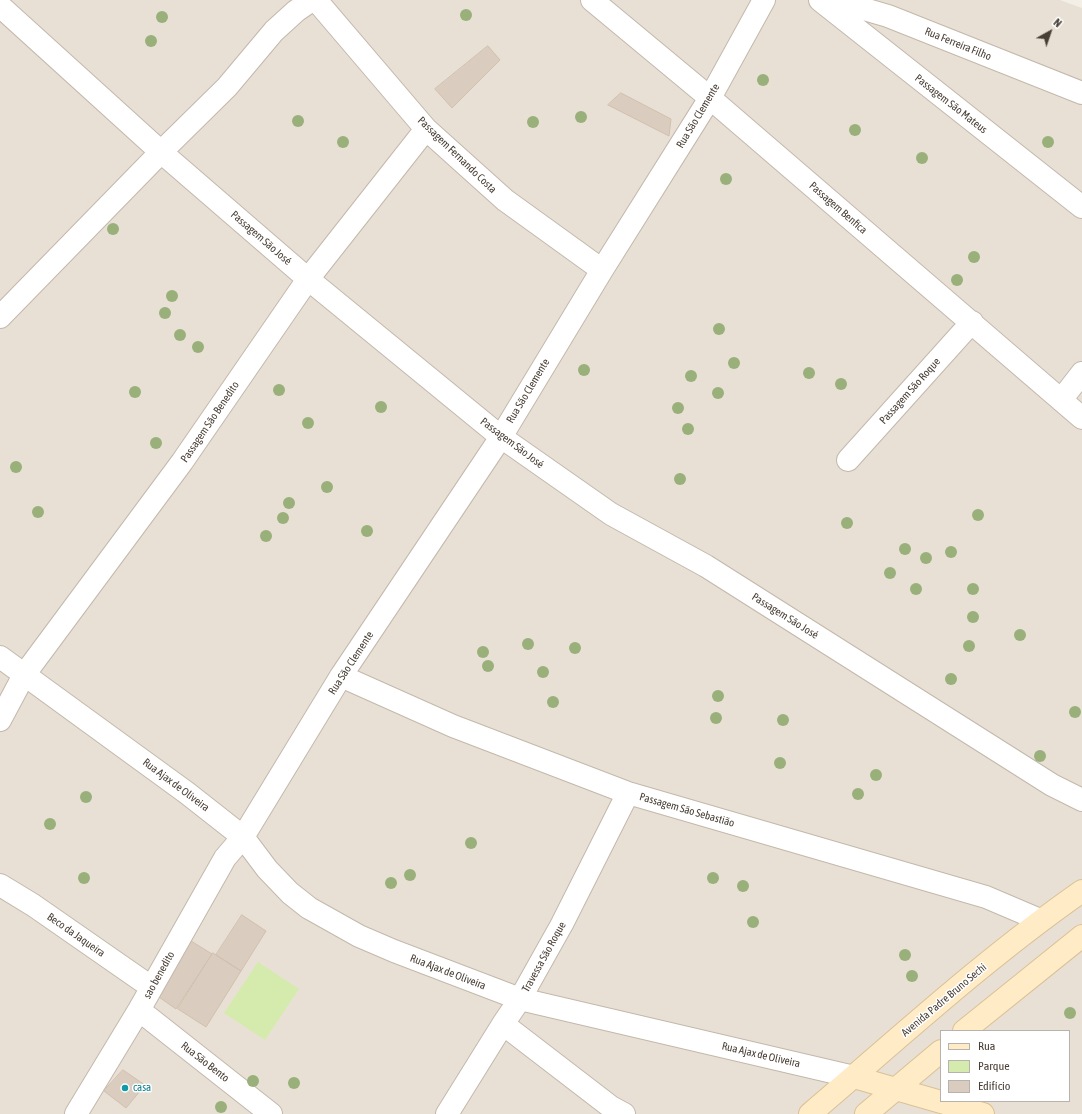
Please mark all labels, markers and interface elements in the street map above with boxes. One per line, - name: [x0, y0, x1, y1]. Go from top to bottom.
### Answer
- north arrow: [1030, 12, 1070, 52]
- text: N: [1051, 16, 1064, 29]
- street label: Rua Ferreira Filho: [923, 25, 993, 63]
- street label: Passagem São Mateus: [912, 72, 990, 136]
- street label: Rua São Clemente: [674, 81, 722, 151]
- street label: Passagem Fernando Costa: [415, 114, 499, 196]
- street label: Passagem Benfica: [806, 179, 870, 237]
- street label: Passagem São José: [228, 208, 294, 268]
- street label: Passagem São Roque: [877, 355, 943, 427]
- street label: Rua São Clemente: [504, 356, 552, 426]
- street label: Passagem São Benedito: [178, 379, 242, 465]
- street label: Passagem São José: [478, 415, 546, 471]
- street label: Passagem São José: [749, 590, 821, 642]
- street label: Rua São Clemente: [326, 629, 376, 697]
- street label: Rua Ajax de Oliveira: [140, 756, 212, 814]
- street label: Passagem São Sebastião: [638, 790, 736, 830]
- street label: Beco da Jaqueira: [45, 910, 107, 960]
- street label: Travessa São Roque: [519, 919, 569, 995]
- street label: sao benedito: [141, 949, 177, 1001]
- street label: Rua Ajax de Oliveira: [408, 951, 488, 993]
- street label: Avenida Padre Bruno Sechi: [899, 961, 989, 1039]
- legend: [940, 1030, 1070, 1102]
- street label: Rua São Bento: [178, 1039, 232, 1085]
- text: Rua: [978, 1039, 995, 1053]
- street label: Rua Ajax de Oliveira: [720, 1040, 802, 1070]
- text: Parque: [978, 1059, 1010, 1073]
- text: Edifício: [978, 1079, 1010, 1093]
- place label: casa: [133, 1081, 151, 1095]
- marker: casa: [120, 1083, 130, 1093]

